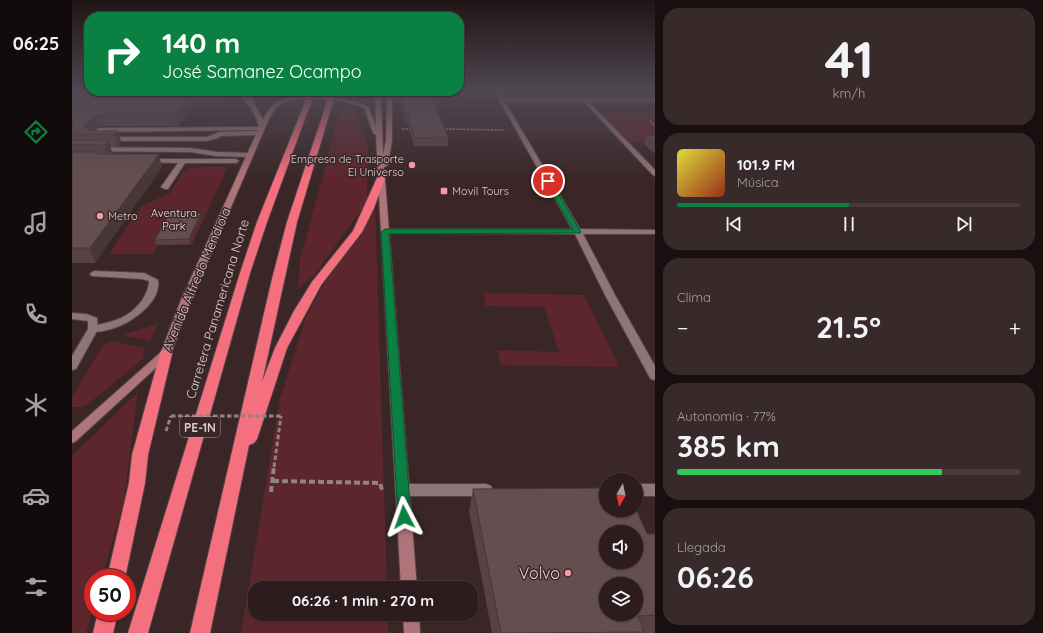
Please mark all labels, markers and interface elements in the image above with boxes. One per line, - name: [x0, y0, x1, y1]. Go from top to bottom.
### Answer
- text: 140 m: [162, 25, 240, 60]
- text: 41: [824, 26, 874, 91]
- icon: right: [96, 28, 148, 80]
- text: 06:25: [13, 32, 59, 55]
- text: José Samanez Ocampo: [162, 60, 362, 83]
- text: km/h: [833, 85, 865, 101]
- icon: directions: [22, 118, 50, 146]
- place label: Empresa de Trasporte El Universo: [291, 152, 404, 179]
- text: 101.9 FM: [737, 155, 795, 174]
- marker: Empresa de Trasporte El Universo: [407, 160, 417, 170]
- pin: [531, 164, 565, 198]
- icon: arrive: [537, 170, 559, 192]
- text: Música: [737, 174, 779, 190]
- place label: Movil Tours: [452, 184, 509, 198]
- marker: Movil Tours: [439, 186, 449, 196]
- street label: Avenida Alfredo Mendiola: [159, 205, 233, 353]
- park label: Aventura Park: [151, 206, 197, 233]
- icon: music: [22, 209, 50, 237]
- place label: Metro: [108, 209, 138, 223]
- marker: Metro: [95, 211, 105, 221]
- icon: previous: [723, 213, 745, 235]
- icon: pause: [838, 213, 860, 235]
- icon: next: [953, 213, 975, 235]
- street label: Carretera Panamericana Norte: [182, 217, 252, 401]
- text: Clima: [677, 289, 711, 305]
- icon: phone: [22, 300, 50, 328]
- text: 21.5°: [816, 308, 881, 346]
- text: −: [677, 314, 688, 342]
- text: +: [1009, 314, 1021, 342]
- icon: climate: [22, 391, 50, 419]
- text: Autonomía · 77%: [677, 408, 776, 424]
- road number: PE-1N: [180, 417, 220, 437]
- text: 385 km: [677, 427, 780, 465]
- north arrow: [599, 473, 643, 517]
- map controls: [599, 473, 643, 621]
- icon: car: [22, 482, 50, 510]
- position arrow: [383, 496, 425, 538]
- button: sound: [599, 525, 643, 569]
- text: Llegada: [677, 539, 726, 555]
- text: 06:26: [677, 558, 754, 596]
- place label: Volvo: [519, 563, 560, 583]
- marker: Volvo: [563, 568, 573, 578]
- speed limit sign: 50: [84, 569, 136, 621]
- icon: filters: [22, 573, 50, 601]
- button: layers: [599, 577, 643, 621]
- text: 06:26 · 1 min · 270 m: [292, 591, 434, 610]

